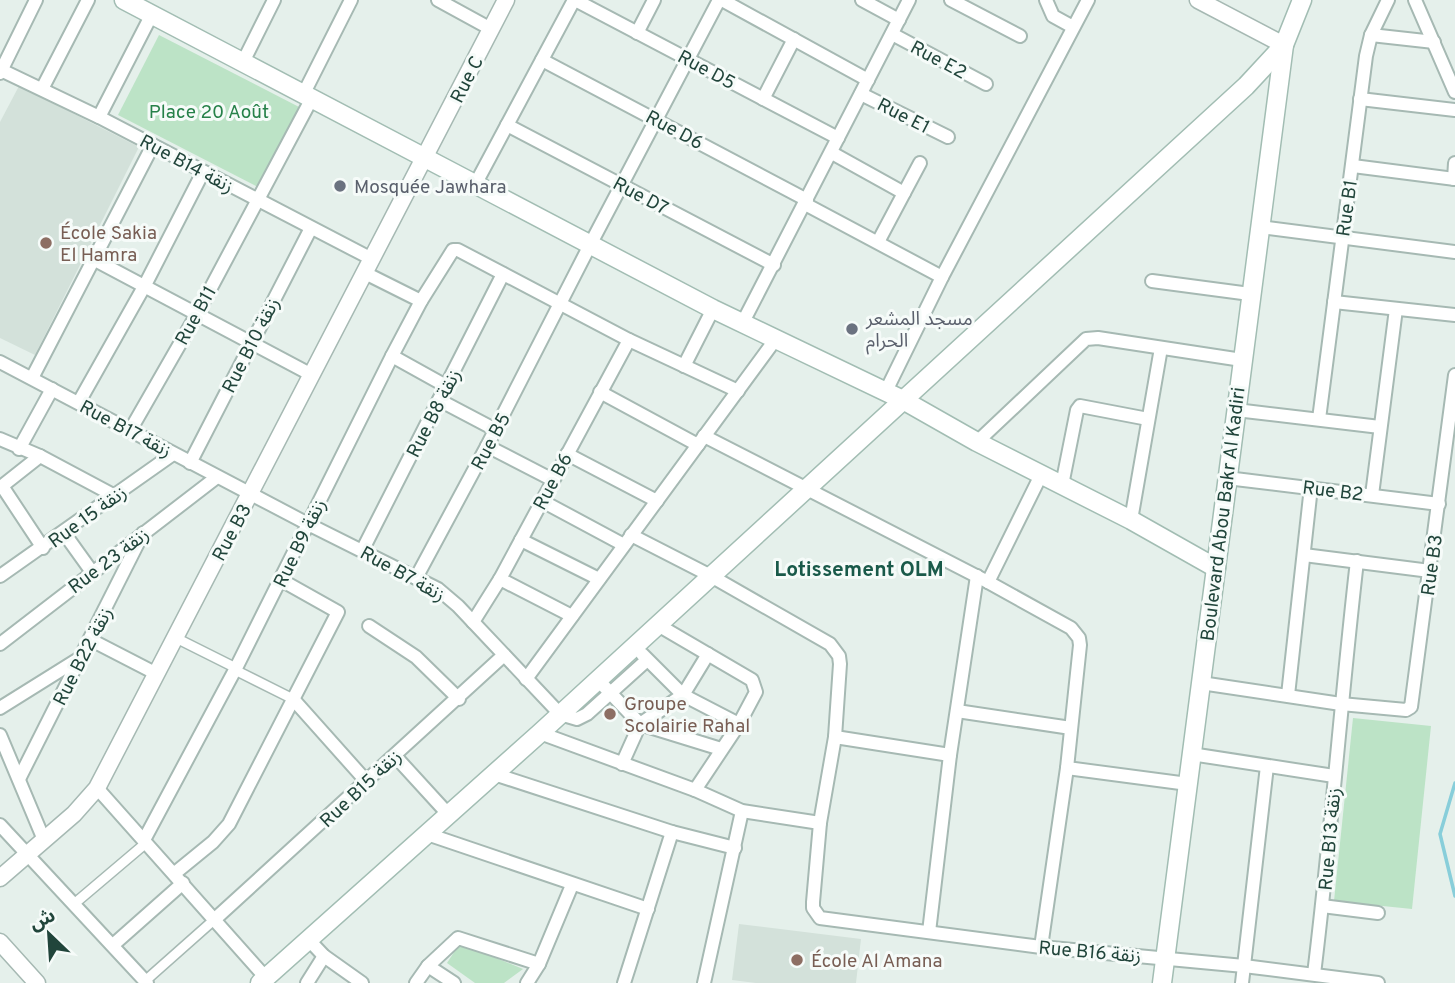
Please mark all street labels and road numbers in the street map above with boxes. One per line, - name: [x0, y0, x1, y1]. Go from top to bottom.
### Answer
- street label: Rue E2: [906, 36, 970, 86]
- street label: Rue D5: [673, 46, 739, 96]
- street label: Rue C: [446, 52, 490, 108]
- street label: Rue E1: [873, 93, 934, 140]
- street label: Rue D6: [641, 106, 707, 156]
- street label: Rue B14 زنقة: [135, 130, 237, 200]
- street label: Rue D7: [608, 172, 672, 221]
- street label: Rue B1: [1332, 178, 1364, 238]
- street label: Rue B11: [171, 282, 223, 350]
- street label: Rue B10 زنقة: [217, 294, 286, 398]
- street label: Rue B8 زنقة: [402, 366, 467, 462]
- street label: Boulevard Abou Bakr Al Kadiri: [1196, 386, 1251, 643]
- street label: Rue B17 زنقة: [75, 395, 175, 464]
- street label: Rue B5: [467, 409, 517, 475]
- street label: Rue B6: [529, 449, 579, 515]
- street label: Rue B2: [1301, 476, 1365, 508]
- street label: Rue 15 زنقة: [44, 481, 132, 554]
- street label: Rue B9 زنقة: [269, 496, 333, 592]
- street label: Rue B3: [208, 500, 258, 566]
- street label: Rue 23 زنقة: [64, 523, 154, 600]
- street label: Rue B3: [1417, 533, 1449, 597]
- street label: Rue B7 زنقة: [355, 542, 449, 608]
- street label: Rue B22 زنقة: [49, 604, 119, 710]
- street label: Rue B15 زنقة: [315, 745, 407, 834]
- street label: Rue B13 زنقة: [1315, 787, 1347, 892]
- street label: Rue B16 زنقة: [1037, 937, 1142, 969]

